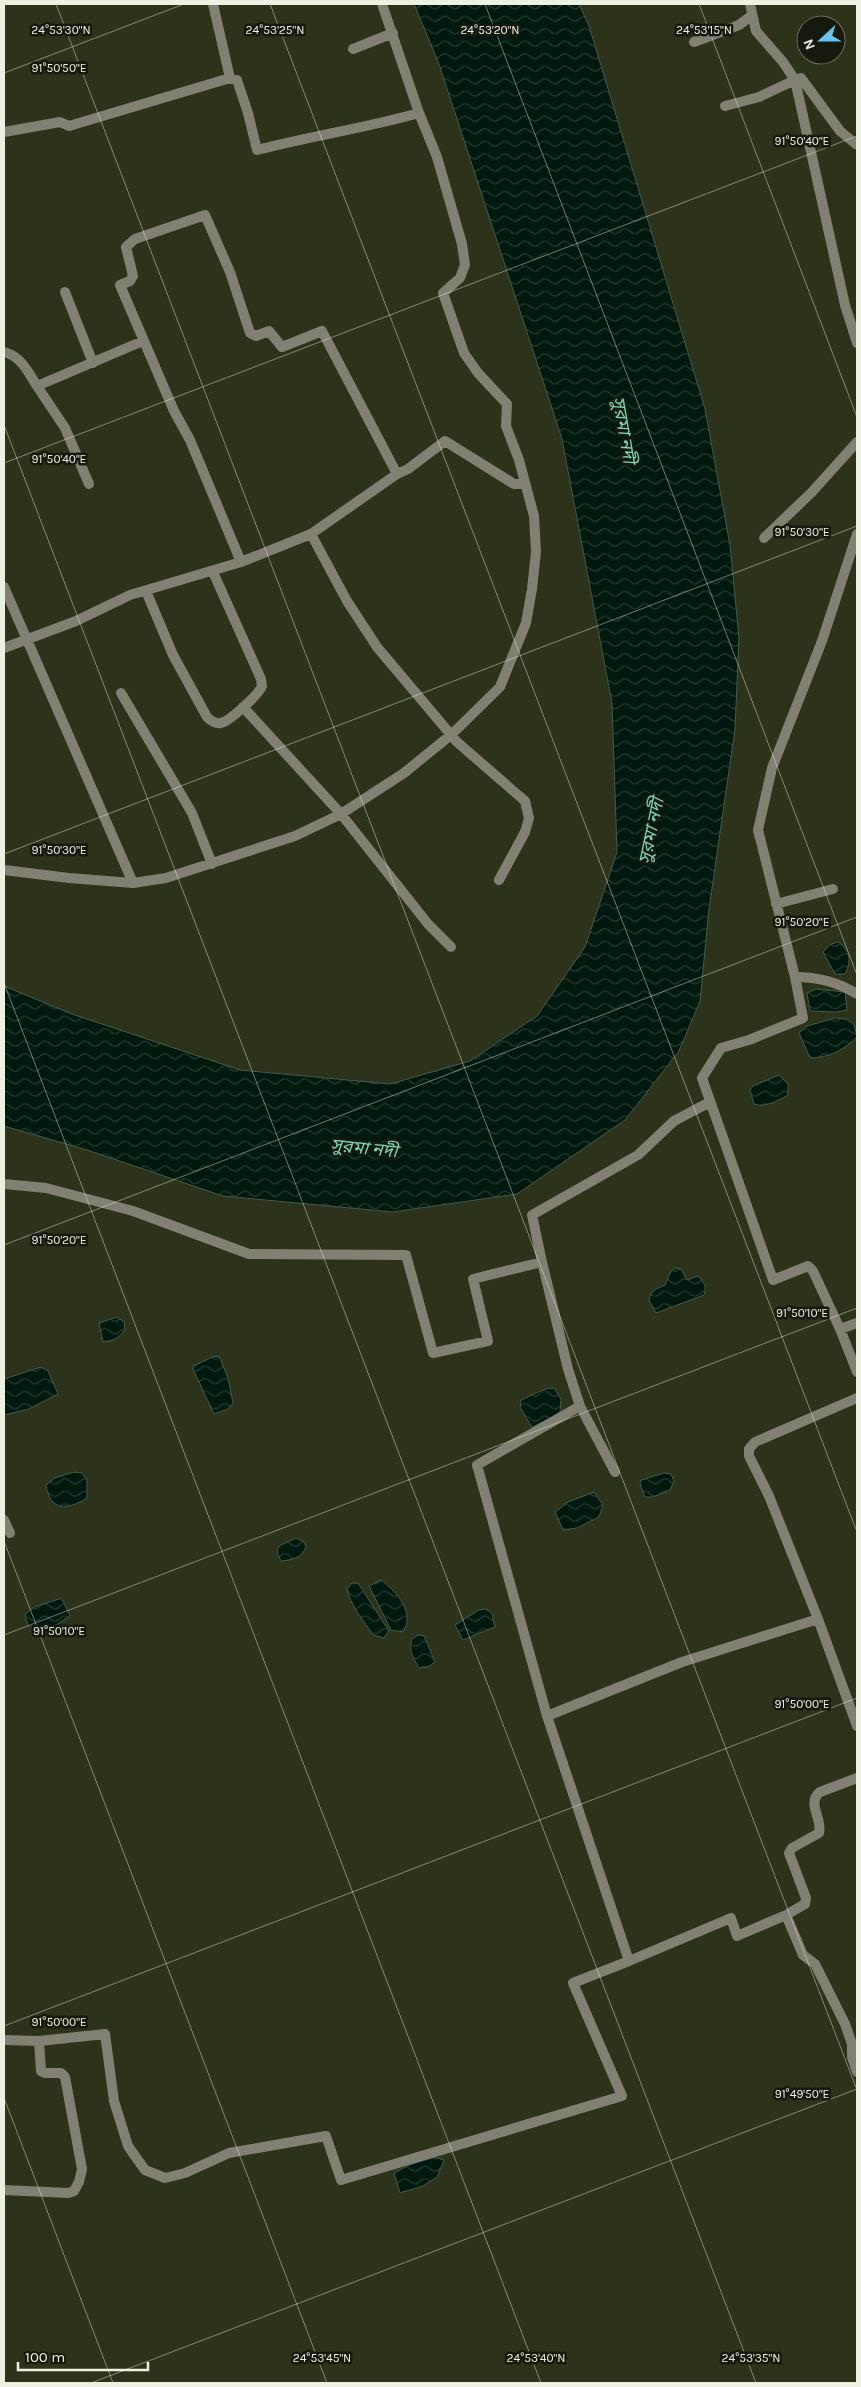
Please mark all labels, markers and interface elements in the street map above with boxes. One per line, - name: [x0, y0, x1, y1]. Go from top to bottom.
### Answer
- north arrow: [796, 15, 846, 65]
- text: 24°53'30"N: [31, 23, 91, 37]
- text: 24°53'25"N: [246, 23, 304, 37]
- text: 24°53'20"N: [460, 23, 520, 37]
- text: 24°53'15"N: [676, 23, 732, 37]
- text: N: [800, 37, 819, 52]
- text: 91°50'50"E: [32, 61, 86, 75]
- text: 91°50'40"E: [775, 134, 829, 148]
- water label: সুরমা নদী: [607, 395, 641, 468]
- text: 91°50'40"E: [32, 452, 86, 466]
- text: 91°50'30"E: [774, 525, 830, 539]
- water label: সুরমা নদী: [633, 793, 669, 866]
- text: 91°50'30"E: [31, 843, 87, 857]
- text: 91°50'20"E: [774, 915, 830, 929]
- water label: সুরমা নদী: [329, 1134, 402, 1163]
- text: 91°50'20"E: [31, 1233, 87, 1247]
- text: 91°50'10"E: [776, 1306, 828, 1320]
- text: 91°50'10"E: [33, 1624, 85, 1638]
- text: 91°50'00"E: [774, 1697, 830, 1711]
- text: 91°50'00"E: [31, 2015, 87, 2029]
- text: 91°49'50"E: [775, 2087, 829, 2101]
- scale bar: [18, 2340, 148, 2372]
- text: 100 m: [25, 2348, 65, 2366]
- text: 24°53'45"N: [293, 2351, 351, 2365]
- text: 24°53'40"N: [507, 2351, 565, 2365]
- text: 24°53'35"N: [722, 2351, 780, 2365]

